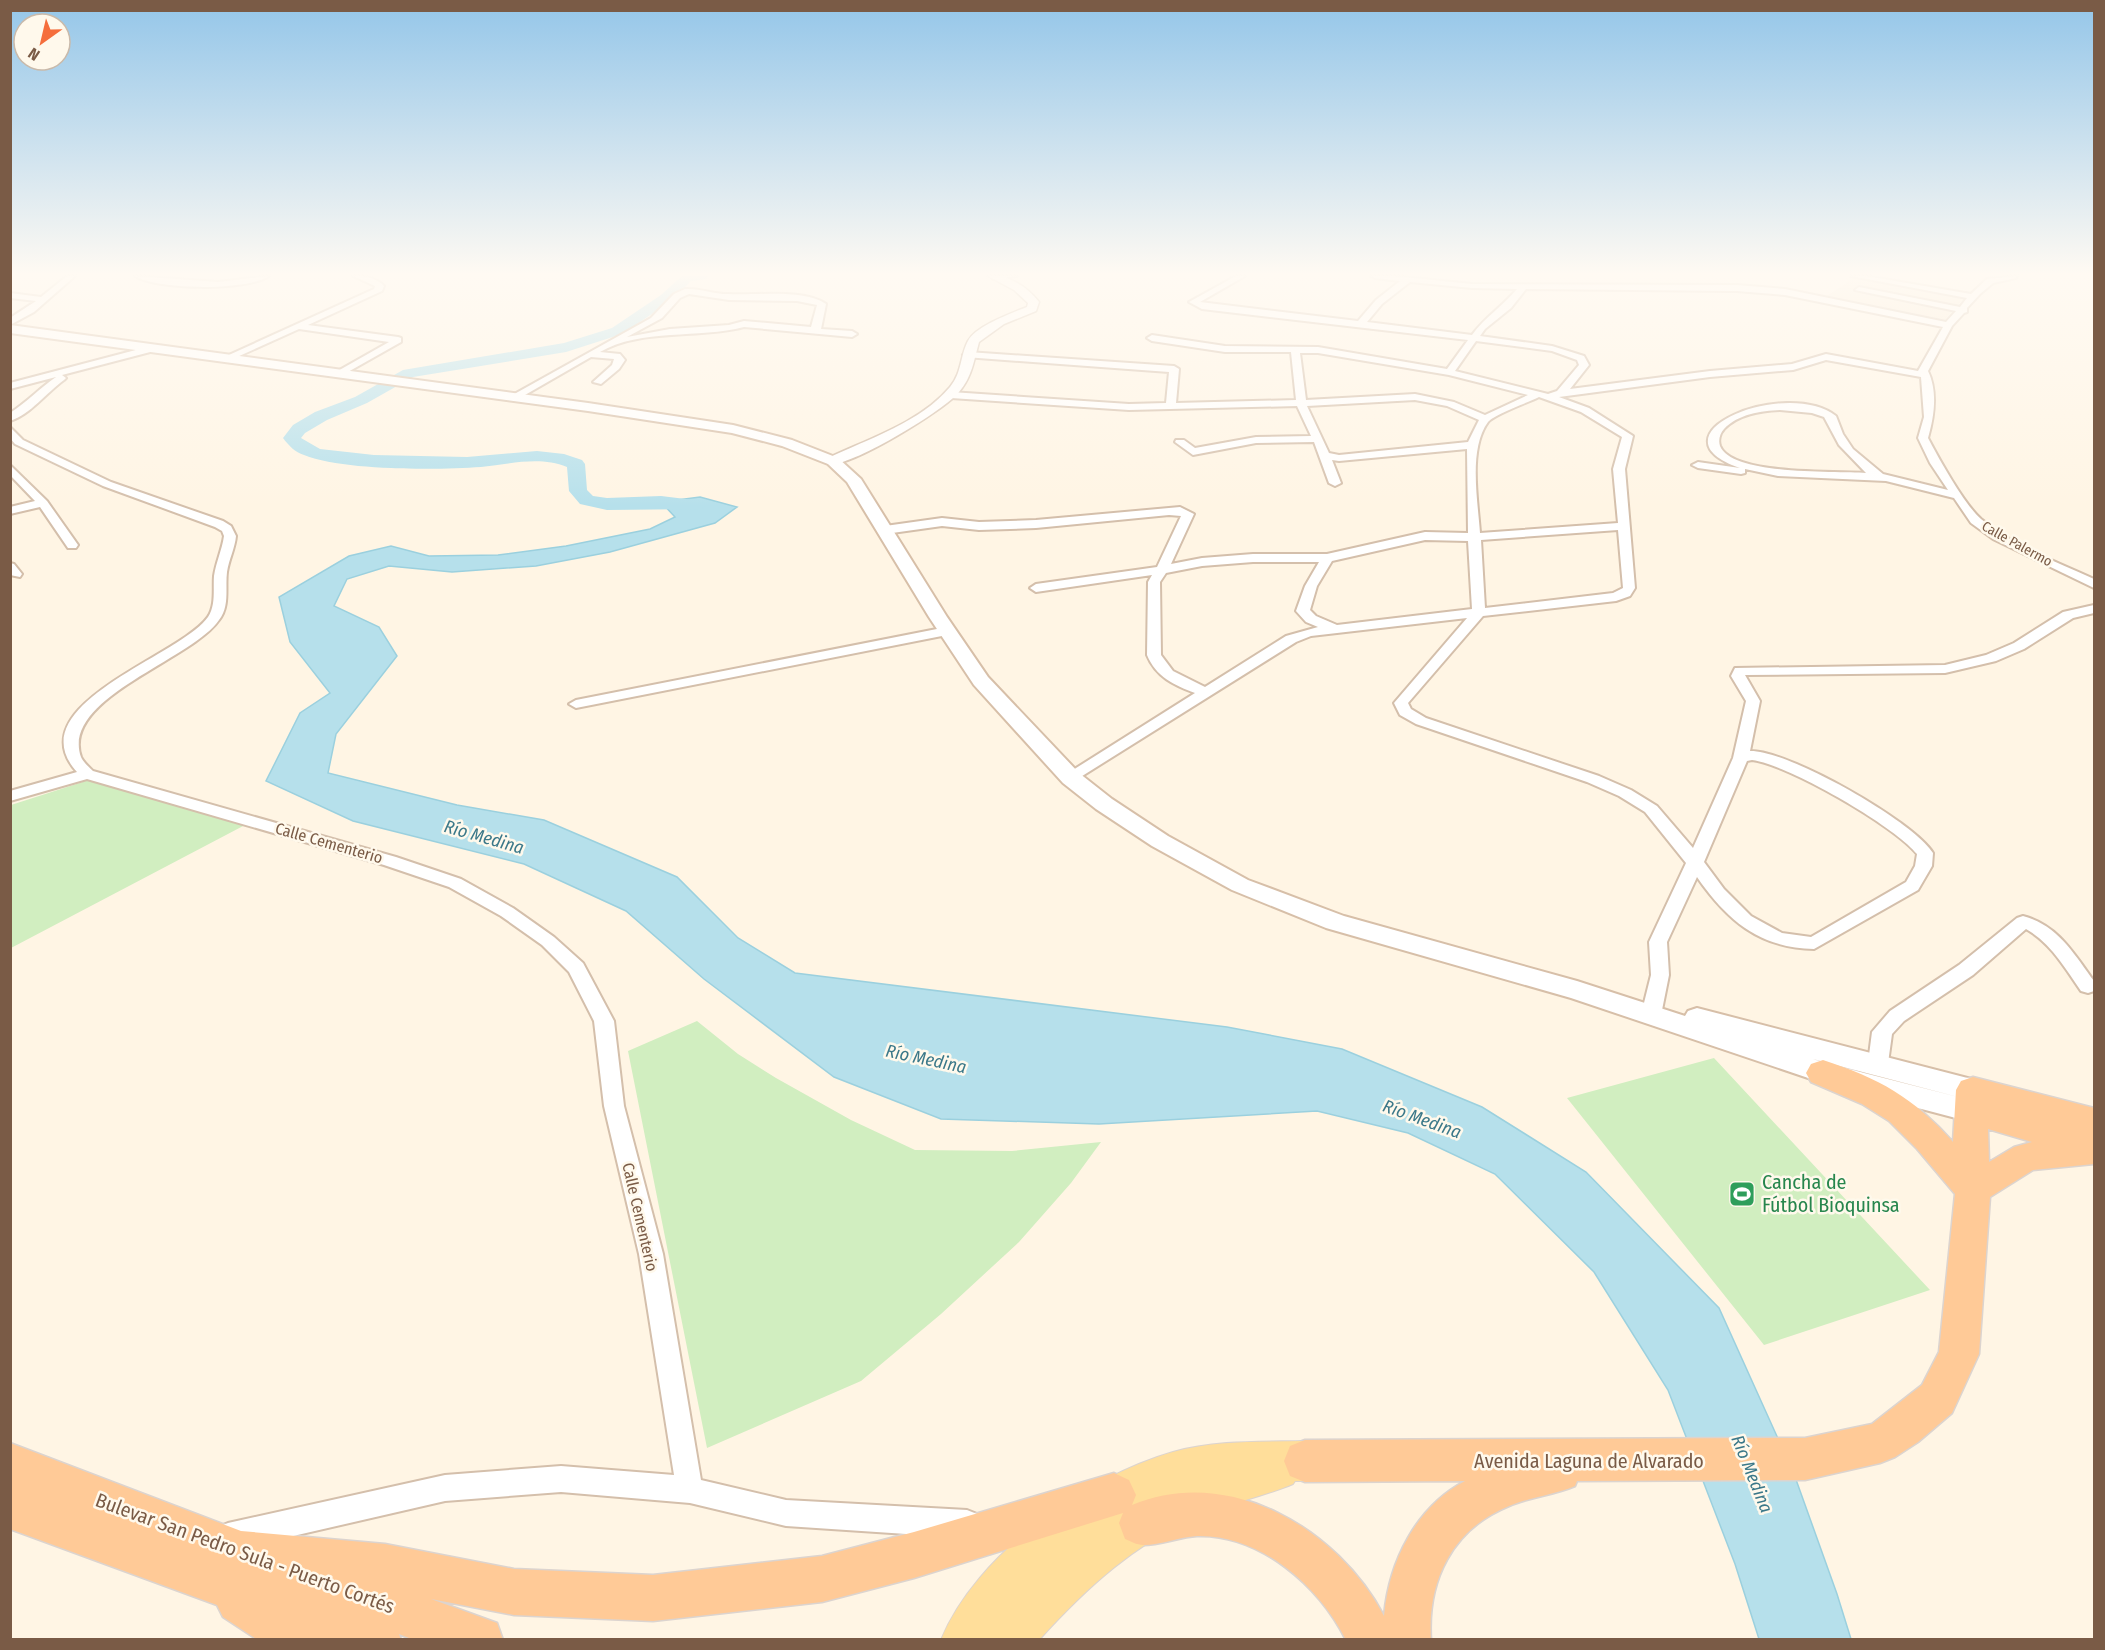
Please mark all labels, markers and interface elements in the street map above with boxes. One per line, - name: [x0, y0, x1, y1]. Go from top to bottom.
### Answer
- north arrow: [12, 12, 72, 72]
- text: N: [25, 43, 43, 65]
- street label: Calle Palermo: [1979, 518, 2055, 570]
- water label: Río Medina: [442, 815, 526, 859]
- street label: Calle Cementerio: [273, 819, 385, 867]
- water label: Río Medina: [884, 1040, 968, 1078]
- water label: Río Medina: [1380, 1095, 1464, 1143]
- street label: Calle Cementerio: [618, 1161, 662, 1273]
- place label: Cancha de Fútbol Bioquinsa: [1762, 1170, 1900, 1217]
- sports icon: Cancha de Fútbol Bioquinsa: [1727, 1179, 1757, 1209]
- water label: Río Medina: [1726, 1432, 1778, 1516]
- street label: Avenida Laguna de Alvarado: [1474, 1449, 1704, 1473]
- street label: Bulevar San Pedro Sula - Puerto Cortés: [92, 1488, 398, 1618]

